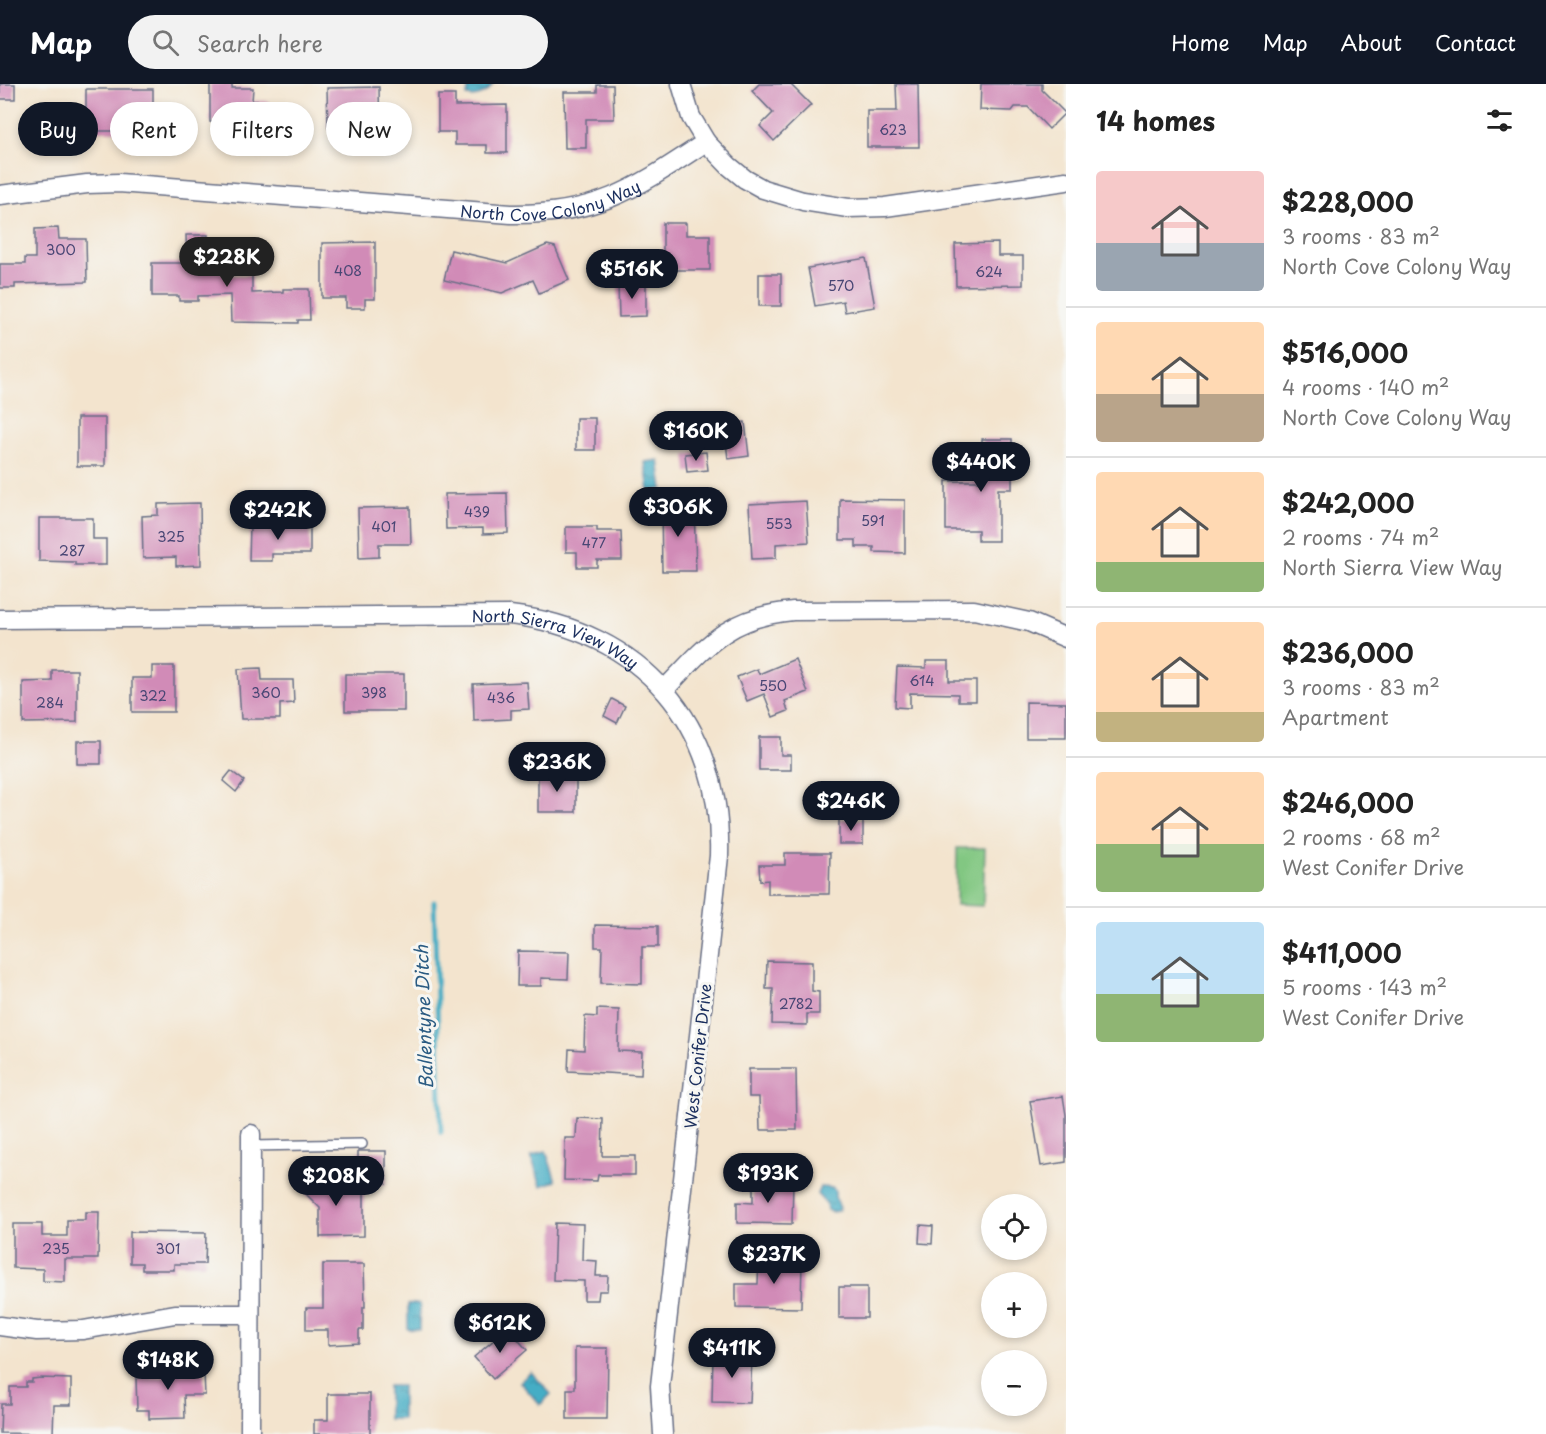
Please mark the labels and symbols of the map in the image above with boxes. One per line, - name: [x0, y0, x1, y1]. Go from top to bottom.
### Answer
- house number: 623: [879, 119, 907, 140]
- street label: North Cove Colony Way: [459, 174, 644, 226]
- pin: $228K: [185, 237, 269, 288]
- house number: 300: [46, 239, 76, 260]
- pin: $516K: [590, 249, 674, 300]
- house number: 408: [334, 260, 362, 281]
- house number: 624: [975, 261, 1003, 282]
- house number: 570: [828, 275, 854, 296]
- pin: $160K: [654, 411, 738, 462]
- pin: $440K: [939, 442, 1023, 493]
- pin: $306K: [636, 487, 720, 538]
- pin: $242K: [236, 490, 320, 541]
- house number: 439: [464, 501, 490, 522]
- house number: 591: [861, 510, 885, 531]
- house number: 553: [765, 513, 793, 534]
- house number: 401: [372, 516, 396, 537]
- house number: 325: [157, 526, 185, 547]
- house number: 477: [582, 532, 606, 553]
- house number: 287: [59, 540, 85, 561]
- street label: North Sierra View Way: [472, 603, 644, 674]
- house number: 614: [910, 670, 934, 691]
- house number: 550: [759, 675, 787, 696]
- house number: 360: [251, 682, 281, 703]
- house number: 398: [361, 682, 387, 703]
- house number: 322: [139, 685, 167, 706]
- house number: 436: [487, 687, 515, 708]
- house number: 284: [36, 692, 64, 713]
- pin: $236K: [515, 742, 599, 793]
- pin: $246K: [809, 781, 893, 832]
- water label: Ballentyne Ditch: [407, 944, 439, 1090]
- street label: West Conifer Drive: [677, 982, 717, 1130]
- house number: 2782: [779, 993, 813, 1014]
- pin: $193K: [726, 1153, 810, 1204]
- pin: $208K: [294, 1156, 378, 1207]
- pin: $237K: [732, 1234, 816, 1285]
- house number: 235: [42, 1238, 70, 1259]
- house number: 301: [156, 1238, 180, 1259]
- pin: $612K: [458, 1303, 542, 1354]
- pin: $411K: [690, 1328, 774, 1379]
- pin: $148K: [126, 1340, 210, 1391]

